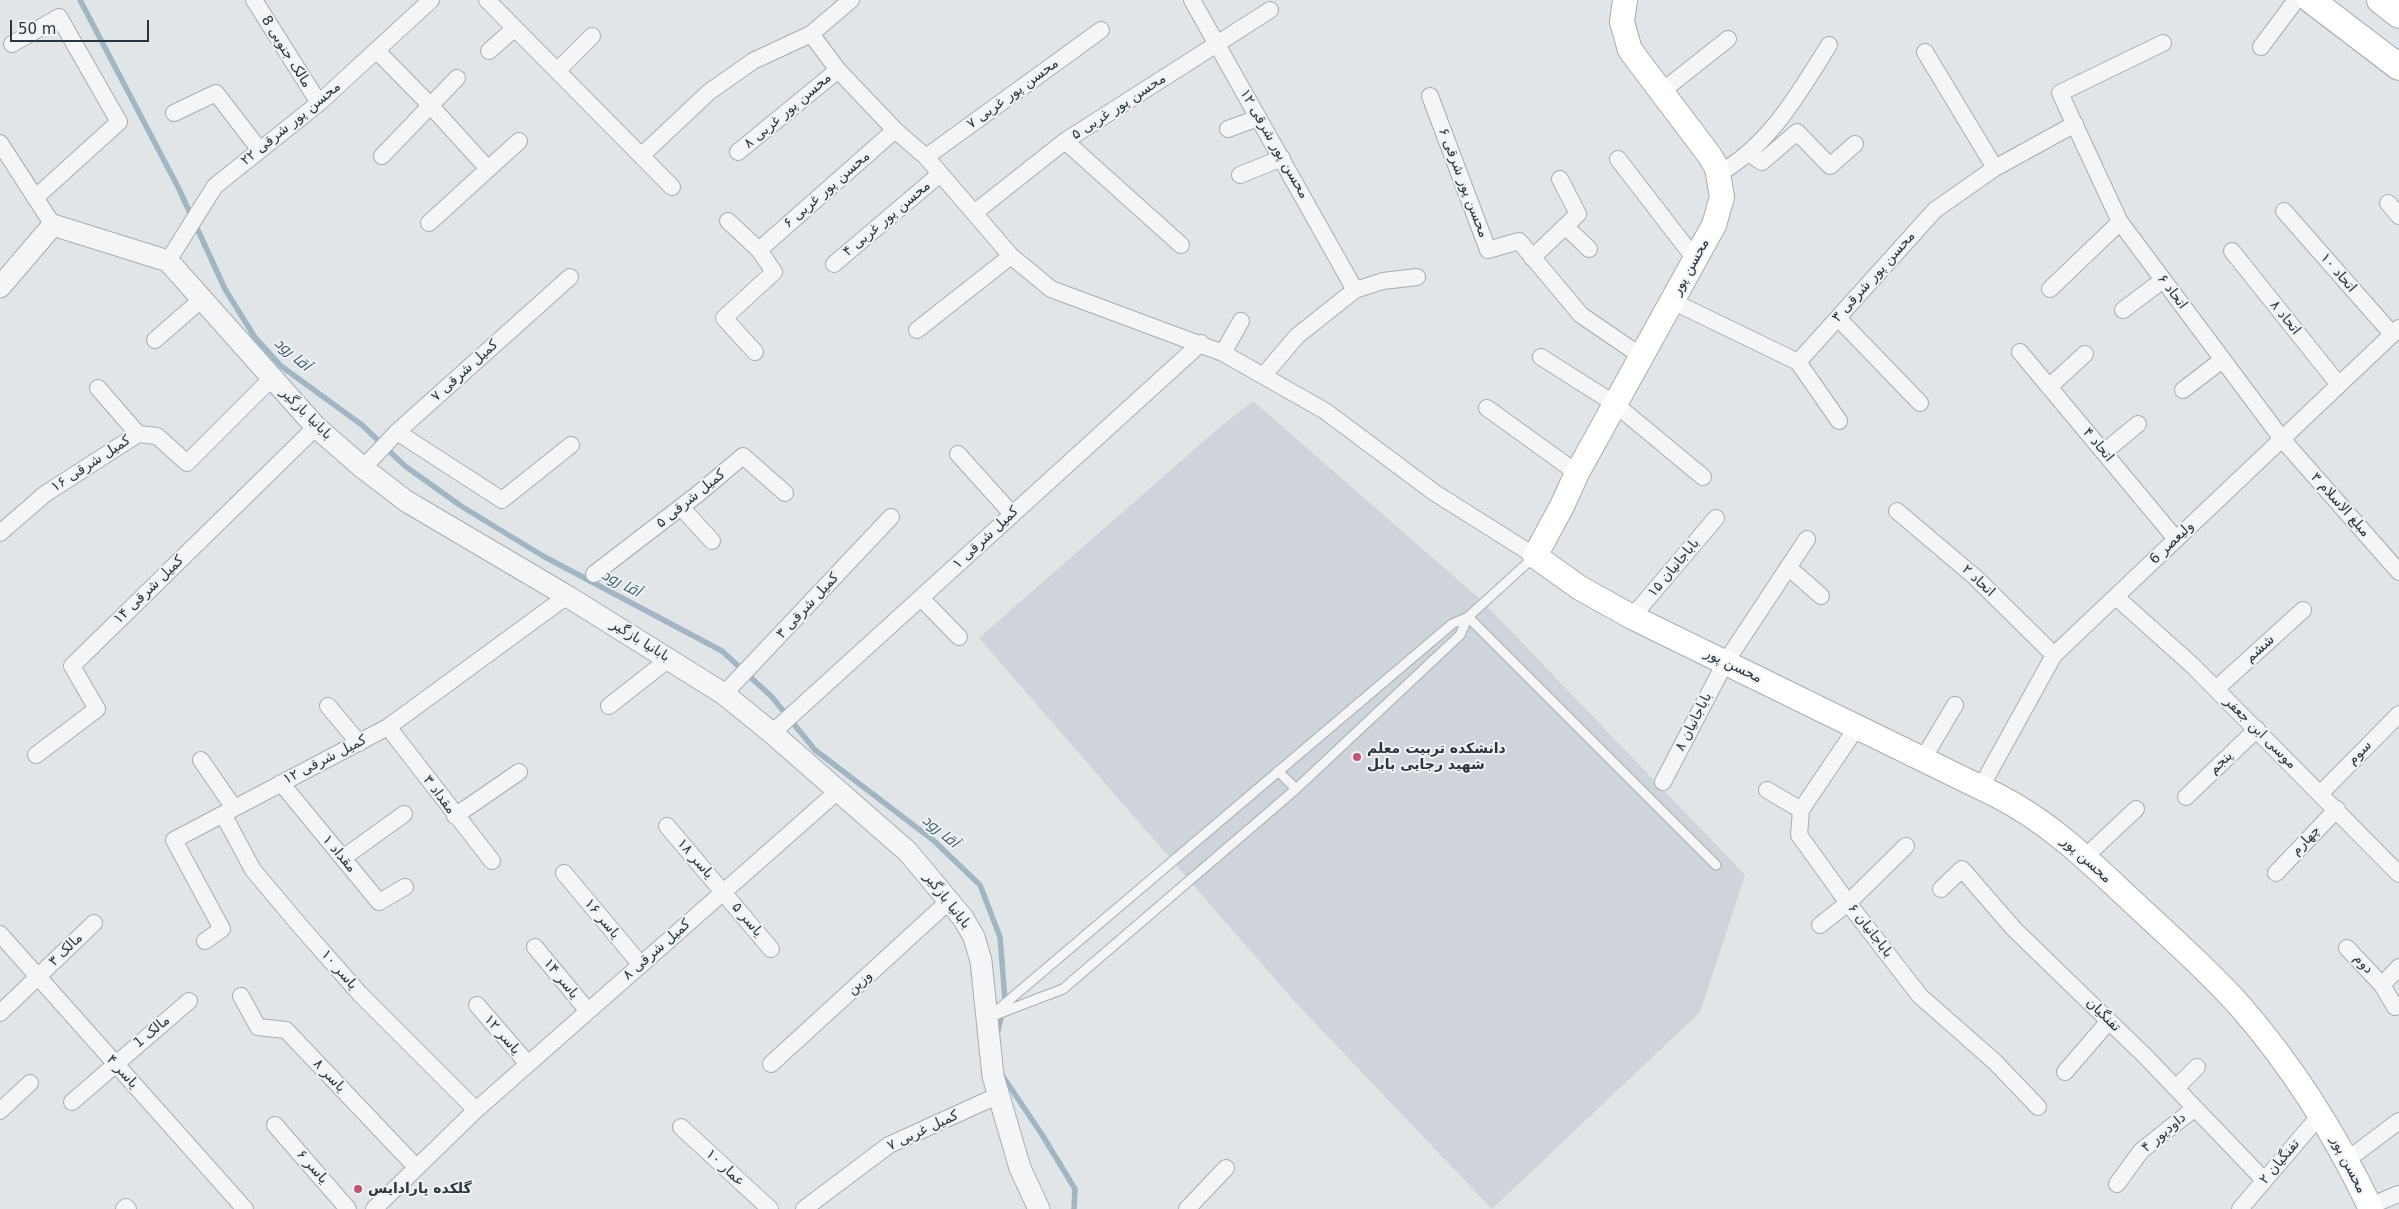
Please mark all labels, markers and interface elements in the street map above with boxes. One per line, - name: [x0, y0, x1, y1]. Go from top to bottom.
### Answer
- scale bar: [12, 10, 151, 42]
- street label: مالک جنوبی 8: [257, 13, 315, 91]
- text: 50 m: [18, 20, 56, 38]
- street label: محسن پور غربی ۷: [964, 55, 1062, 133]
- street label: محسن پور غربی ۸: [741, 70, 835, 152]
- street label: محسن پور غربی ۵: [1069, 70, 1169, 144]
- street label: محسن پور شرقی ۲۲: [238, 79, 344, 169]
- street label: محسن پور شرقی ۱۲: [1236, 86, 1312, 202]
- street label: محسن پور شرقی ۶: [1434, 126, 1492, 240]
- street label: محسن پور غربی ۶: [780, 148, 874, 232]
- street label: محسن پور غربی ۴: [840, 178, 934, 260]
- street label: محسن پور شرقی ۳: [1829, 228, 1919, 326]
- street label: محسن پور: [1669, 236, 1713, 298]
- street label: اتحاد ۱۰: [2316, 250, 2360, 296]
- street label: اتحاد ۶: [2153, 271, 2191, 313]
- street label: اتحاد ۸: [2266, 297, 2304, 339]
- water label: آقا رود: [270, 335, 314, 375]
- street label: کمیل شرقی ۷: [428, 337, 502, 405]
- street label: بابانیا بازگیر: [276, 384, 336, 444]
- street label: اتحاد ۴: [2079, 425, 2117, 465]
- street label: کمیل شرقی ۱۶: [48, 432, 134, 496]
- street label: کمیل شرقی ۵: [653, 466, 729, 532]
- street label: مبلغ الاسلام ۳: [2307, 469, 2373, 541]
- street label: کمیل شرقی ۱: [950, 503, 1022, 573]
- street label: ولیعصر 6: [2146, 518, 2198, 568]
- street label: باباجانیان ۱۵: [1645, 535, 1703, 601]
- street label: کمیل شرقی ۱۴: [110, 552, 188, 628]
- street label: اتحاد ۲: [1958, 561, 1998, 601]
- water label: آقا رود: [598, 566, 644, 602]
- street label: کمیل شرقی ۳: [773, 570, 843, 642]
- street label: بابانیا بازگیر: [607, 616, 673, 666]
- street label: ششم: [2242, 632, 2278, 666]
- street label: محسن پور: [1701, 645, 1765, 687]
- street label: باباجانیان ۸: [1672, 690, 1716, 754]
- street label: موسی ابن جعفر: [2220, 693, 2300, 773]
- street label: کمیل شرقی ۱۲: [280, 732, 370, 788]
- street label: سوم: [2344, 737, 2376, 769]
- place label: دانشکده تربیت معلم شهید رجایی بابل: [1367, 741, 1506, 774]
- street label: پنجم: [2206, 748, 2236, 778]
- marker: دانشکده تربیت معلم شهید رجایی بابل: [1351, 751, 1363, 763]
- street label: مقداد ۳: [419, 772, 459, 818]
- water label: آقا رود: [918, 812, 962, 852]
- street label: چهارم: [2288, 823, 2324, 859]
- street label: مقداد ۱: [318, 832, 360, 876]
- street label: محسن پور: [2057, 833, 2115, 887]
- street label: یاسر ۱۸: [673, 836, 717, 882]
- street label: بابانیا بازگیر: [920, 870, 974, 932]
- street label: یاسر ۱۶: [580, 896, 624, 942]
- street label: یاسر ۵: [728, 899, 766, 941]
- street label: باباجانیان ۶: [1844, 901, 1896, 961]
- street label: کمیل شرقی ۸: [620, 916, 694, 984]
- street label: مالک ۳: [46, 930, 86, 970]
- street label: یاسر ۱۰: [317, 947, 361, 993]
- street label: دوم: [2349, 950, 2377, 978]
- street label: یاسر ۱۴: [540, 955, 582, 1003]
- street label: وزین: [844, 967, 876, 999]
- street label: تفنگیان: [2082, 994, 2124, 1036]
- street label: مالک 1: [131, 1012, 173, 1052]
- street label: یاسر ۱۲: [480, 1012, 524, 1058]
- street label: یاسر ۴: [103, 1052, 141, 1092]
- street label: یاسر ۸: [309, 1056, 349, 1096]
- street label: کمیل غربی ۷: [885, 1107, 961, 1155]
- street label: داودپور ۴: [2138, 1110, 2190, 1156]
- street label: محسن پور: [2326, 1134, 2370, 1196]
- street label: تفنگیان ۲: [2256, 1136, 2304, 1188]
- street label: عمار ۱۰: [702, 1146, 748, 1190]
- street label: یاسر ۶: [293, 1147, 331, 1187]
- place label: گلکده پارادایس: [368, 1181, 472, 1197]
- marker: گلکده پارادایس: [352, 1183, 364, 1195]

